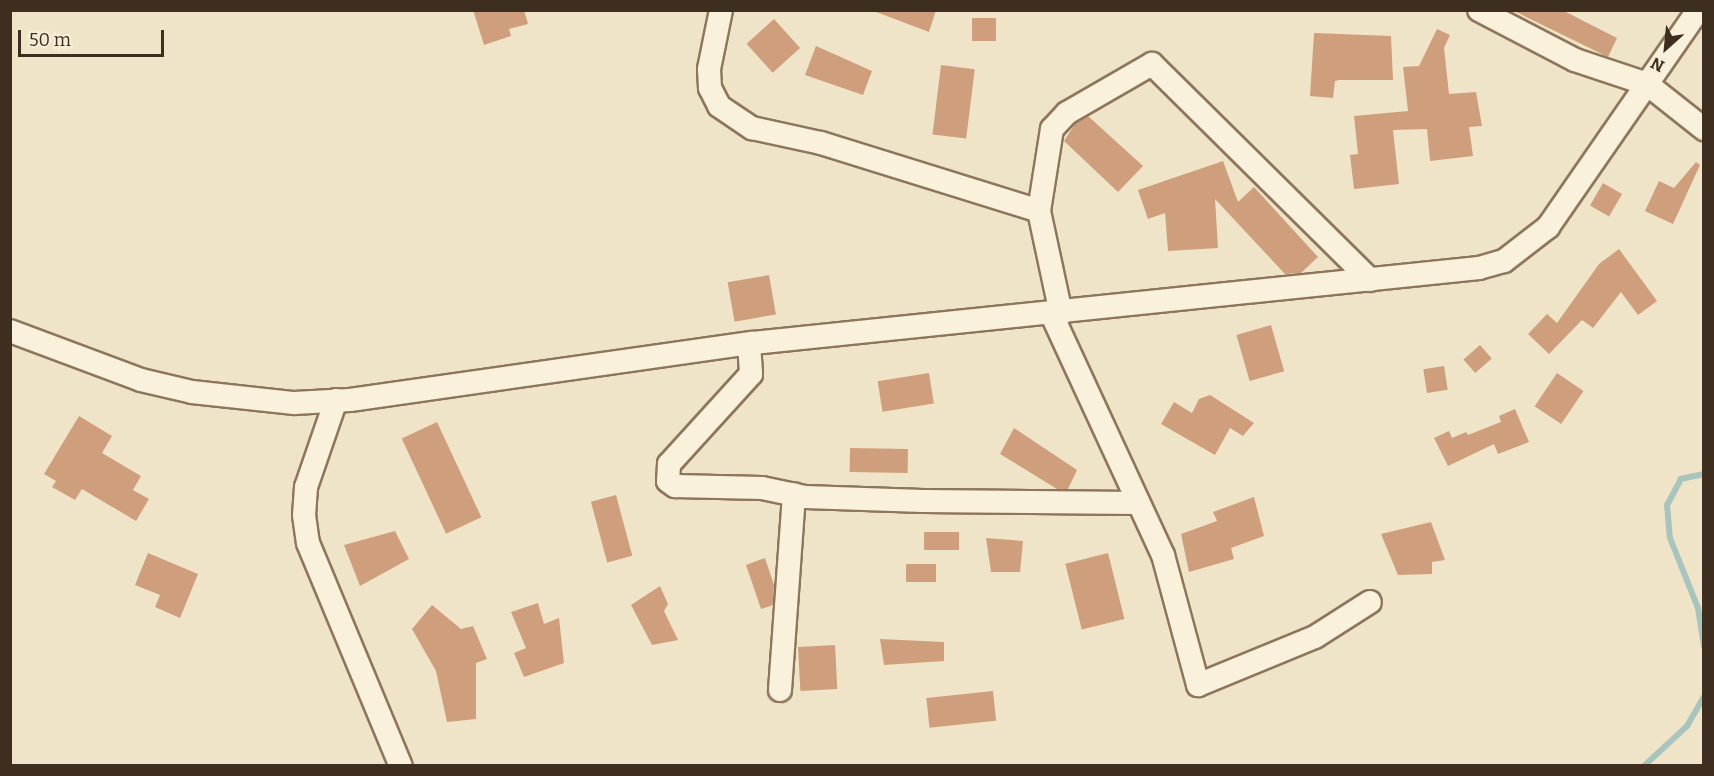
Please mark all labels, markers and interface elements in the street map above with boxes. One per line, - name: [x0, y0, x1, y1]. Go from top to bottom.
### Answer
- scale bar: [21, 18, 166, 56]
- north arrow: [1636, 18, 1696, 78]
- text: 50 m: [29, 29, 71, 51]
- text: N: [1648, 53, 1667, 76]

